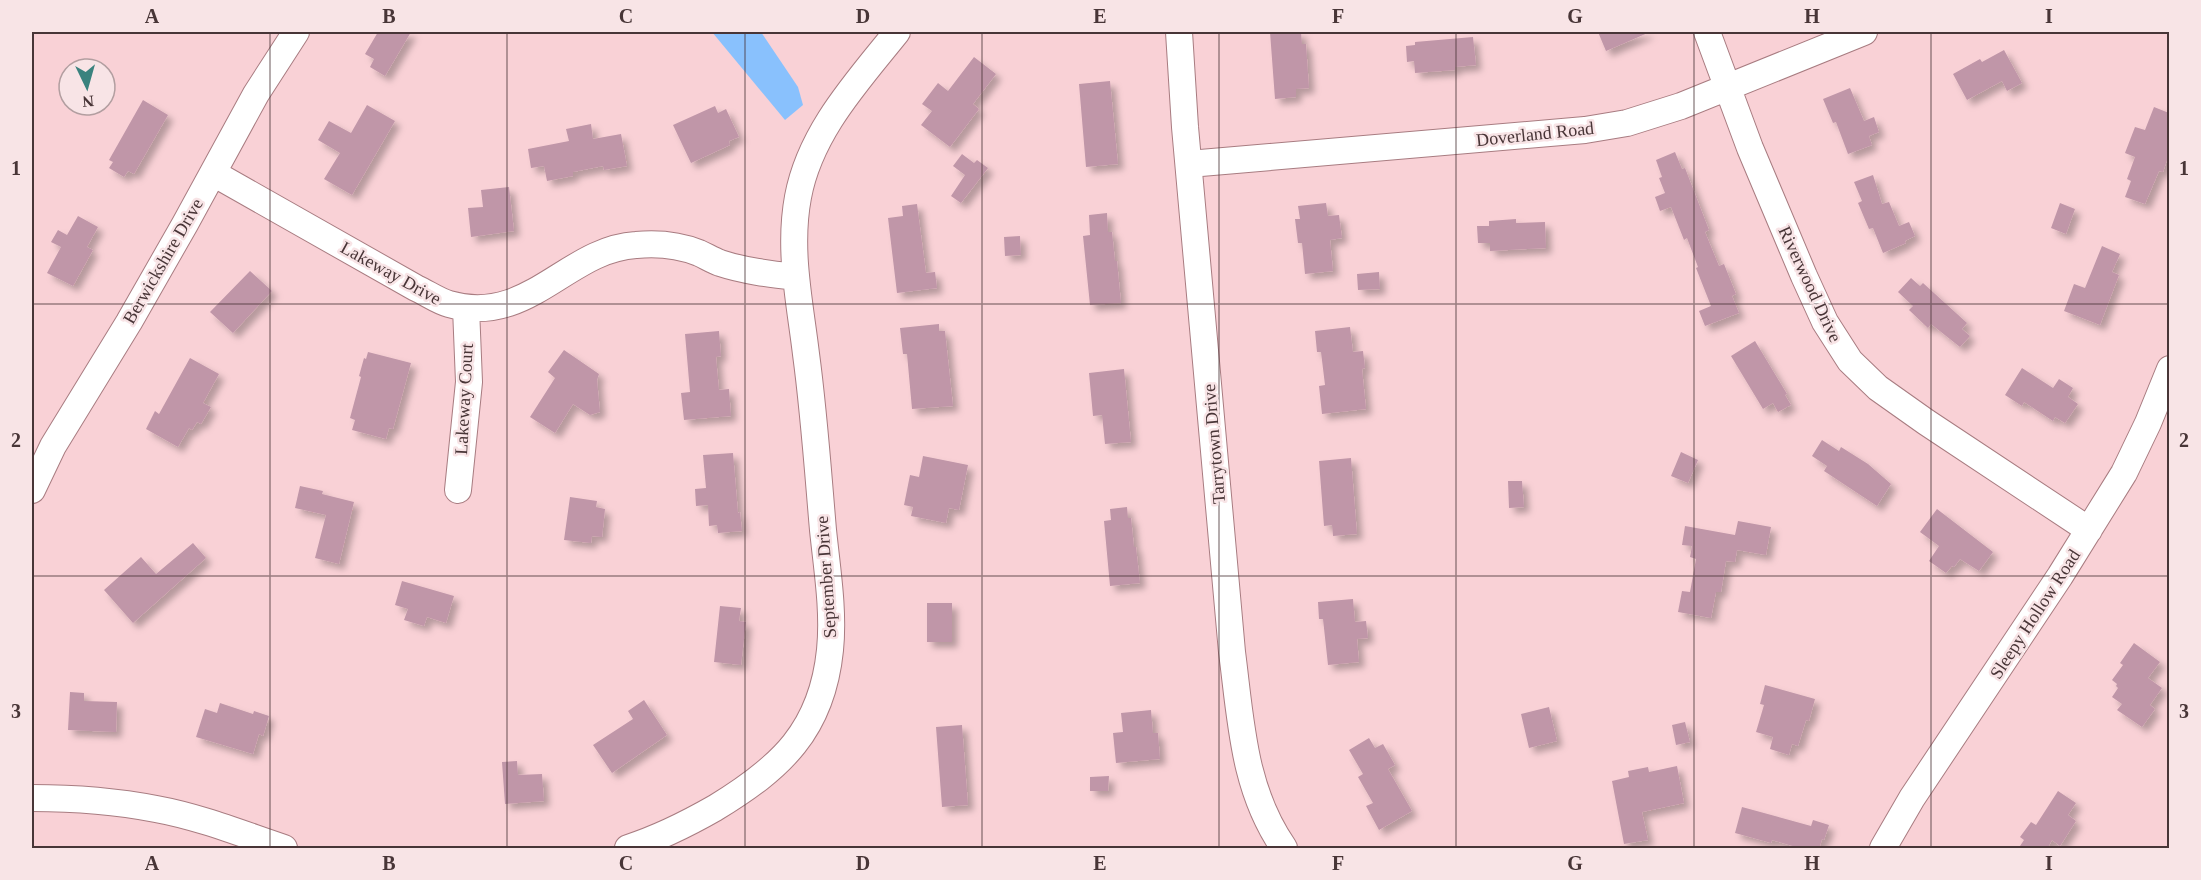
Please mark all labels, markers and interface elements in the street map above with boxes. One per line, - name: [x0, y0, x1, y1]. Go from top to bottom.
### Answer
- text: A: [145, 5, 160, 27]
- text: B: [382, 5, 396, 27]
- text: C: [619, 5, 633, 27]
- text: D: [856, 5, 870, 27]
- text: E: [1093, 5, 1107, 27]
- text: F: [1332, 5, 1344, 27]
- text: G: [1567, 5, 1583, 27]
- text: H: [1804, 5, 1820, 27]
- text: I: [2045, 5, 2053, 27]
- north arrow: [57, 57, 117, 117]
- text: N: [81, 92, 95, 110]
- street label: Doverland Road: [1475, 118, 1595, 150]
- text: 1: [11, 157, 21, 179]
- text: 1: [2179, 157, 2189, 179]
- street label: Berwickshire Drive: [119, 195, 207, 327]
- street label: Riverwood Drive: [1774, 223, 1846, 345]
- street label: Lakeway Drive: [337, 237, 445, 309]
- street label: Lakeway Court: [451, 343, 477, 455]
- street label: Tarrytown Drive: [1199, 383, 1229, 505]
- text: 2: [11, 429, 21, 451]
- text: 2: [2179, 429, 2189, 451]
- street label: September Drive: [812, 515, 840, 639]
- street label: Sleepy Hollow Road: [1986, 546, 2084, 682]
- text: 3: [11, 700, 21, 722]
- text: 3: [2179, 700, 2189, 722]
- text: A: [145, 852, 160, 874]
- text: B: [382, 852, 396, 874]
- text: C: [619, 852, 633, 874]
- text: D: [856, 852, 870, 874]
- text: E: [1093, 852, 1107, 874]
- text: F: [1332, 852, 1344, 874]
- text: G: [1567, 852, 1583, 874]
- text: H: [1804, 852, 1820, 874]
- text: I: [2045, 852, 2053, 874]

